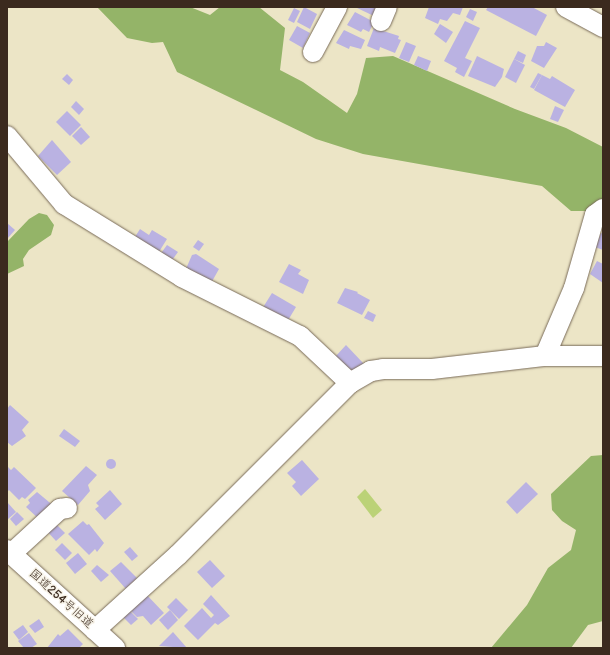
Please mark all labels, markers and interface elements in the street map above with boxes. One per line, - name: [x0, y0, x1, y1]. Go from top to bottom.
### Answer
- street label: 国道254号旧道: [26, 566, 96, 632]

